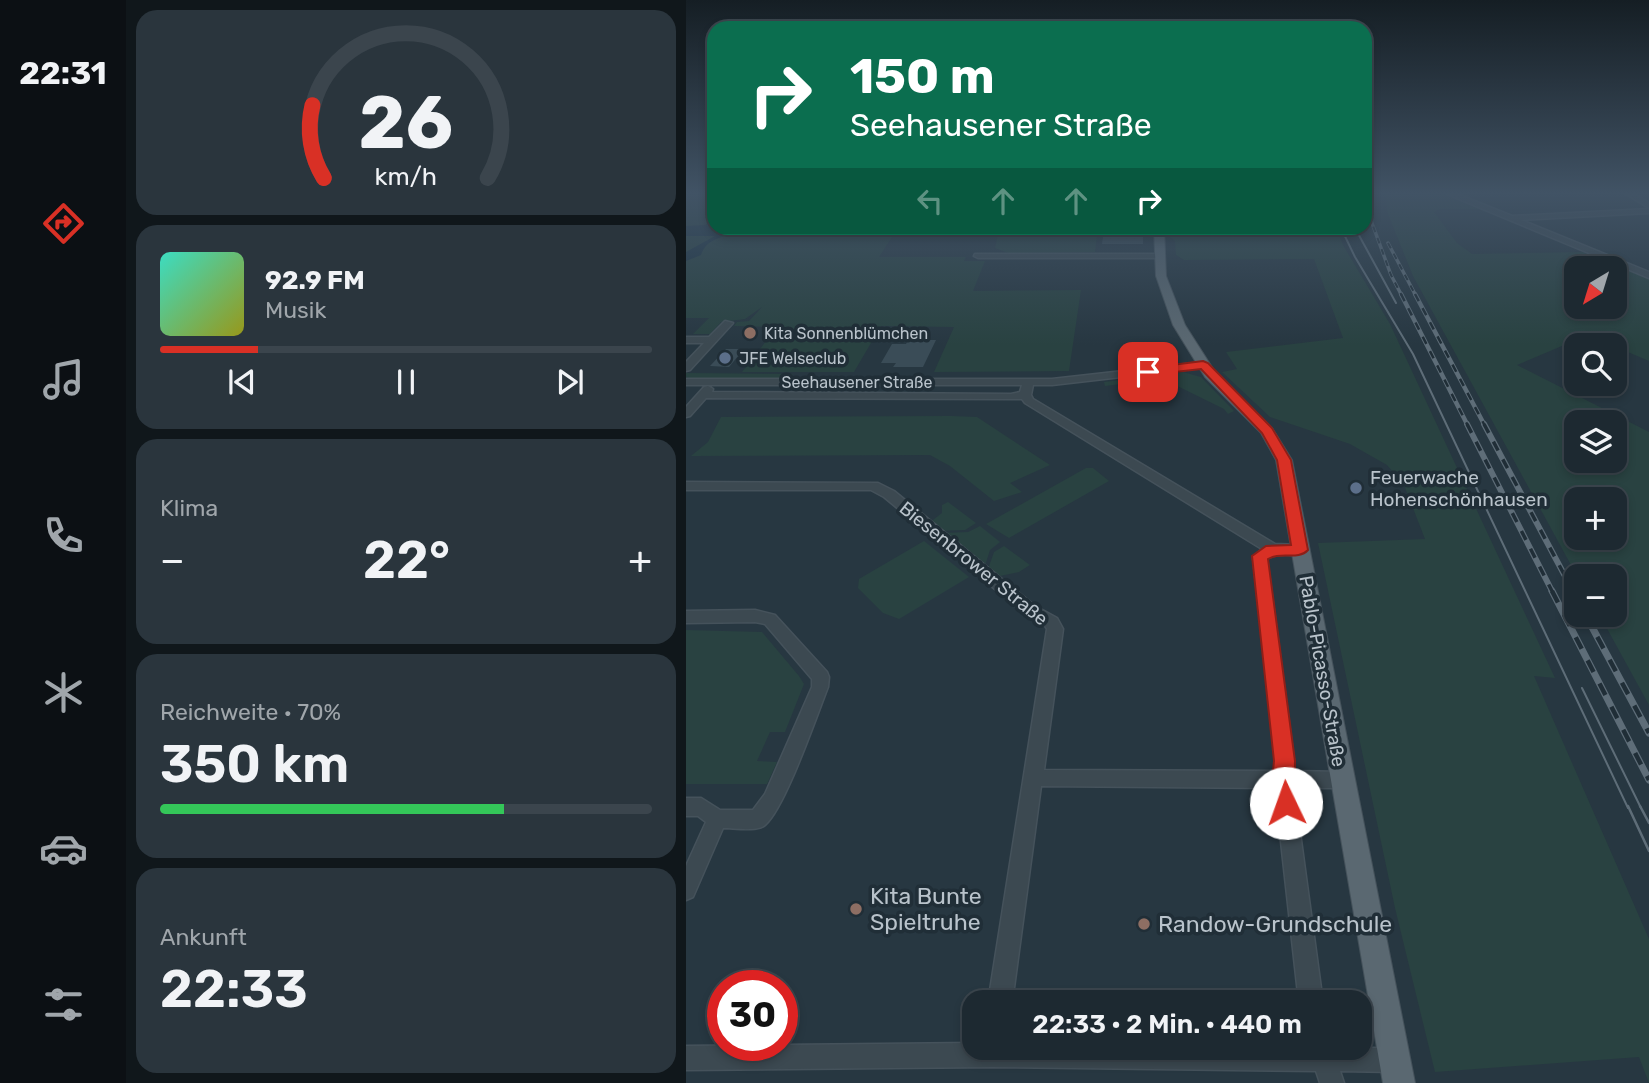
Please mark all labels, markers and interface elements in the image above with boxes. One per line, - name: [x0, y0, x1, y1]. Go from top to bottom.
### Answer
- text: 150 m: [850, 47, 995, 105]
- icon: right: [735, 49, 826, 140]
- text: 22:31: [19, 54, 107, 92]
- text: 26: [359, 81, 453, 167]
- text: Seehausener Straße: [850, 106, 1152, 144]
- text: km/h: [375, 162, 437, 191]
- icon: left: [911, 182, 949, 220]
- icon: ahead: [984, 182, 1022, 220]
- icon: ahead: [1057, 182, 1095, 220]
- icon: right: [1130, 182, 1168, 220]
- icon: directions: [39, 199, 88, 248]
- north arrow: [1564, 256, 1628, 318]
- map controls: [1564, 256, 1627, 627]
- text: 92.9 FM: [265, 265, 365, 296]
- text: Musik: [265, 296, 326, 324]
- place label: Kita Sonnenblümchen: [764, 324, 928, 343]
- marker: Kita Sonnenblümchen: [742, 325, 758, 341]
- button: search: [1564, 333, 1627, 396]
- pin: [1118, 342, 1178, 402]
- place label: JFE Welseclub: [739, 349, 846, 368]
- marker: JFE Welseclub: [717, 350, 733, 366]
- icon: arrive: [1129, 353, 1167, 391]
- icon: music: [39, 355, 88, 404]
- icon: previous: [223, 363, 261, 401]
- icon: pause: [387, 363, 425, 401]
- icon: next: [551, 363, 589, 401]
- street label: Seehausener Straße: [782, 373, 932, 392]
- button: layers: [1564, 410, 1627, 473]
- place label: Feuerwache Hohenschönhausen: [1370, 466, 1548, 511]
- marker: Feuerwache Hohenschönhausen: [1348, 480, 1364, 496]
- button: +: [1564, 487, 1627, 550]
- text: Klima: [160, 494, 218, 522]
- street label: Biesenbrower Straße: [895, 496, 1053, 630]
- icon: phone: [39, 511, 88, 560]
- text: 22°: [363, 529, 450, 591]
- text: −: [160, 537, 185, 583]
- text: +: [628, 537, 652, 583]
- button: −: [1564, 564, 1627, 627]
- street label: Pablo-Picasso-Straße: [1294, 574, 1351, 769]
- icon: climate: [39, 668, 88, 717]
- text: Reichweite · 70%: [160, 698, 341, 726]
- text: 350 km: [160, 733, 349, 795]
- position arrow: [1249, 766, 1323, 840]
- icon: car: [39, 824, 88, 873]
- place label: Kita Bunte Spieltruhe: [870, 882, 982, 936]
- marker: Kita Bunte Spieltruhe: [848, 901, 864, 917]
- place label: Randow-Grundschule: [1158, 910, 1392, 938]
- marker: Randow-Grundschule: [1136, 916, 1152, 932]
- text: Ankunft: [160, 923, 247, 951]
- text: 22:33: [160, 958, 308, 1020]
- speed limit sign: 30: [707, 970, 798, 1061]
- icon: filters: [39, 980, 88, 1029]
- text: 22:33 · 2 Min. · 440 m: [1032, 1009, 1302, 1040]

